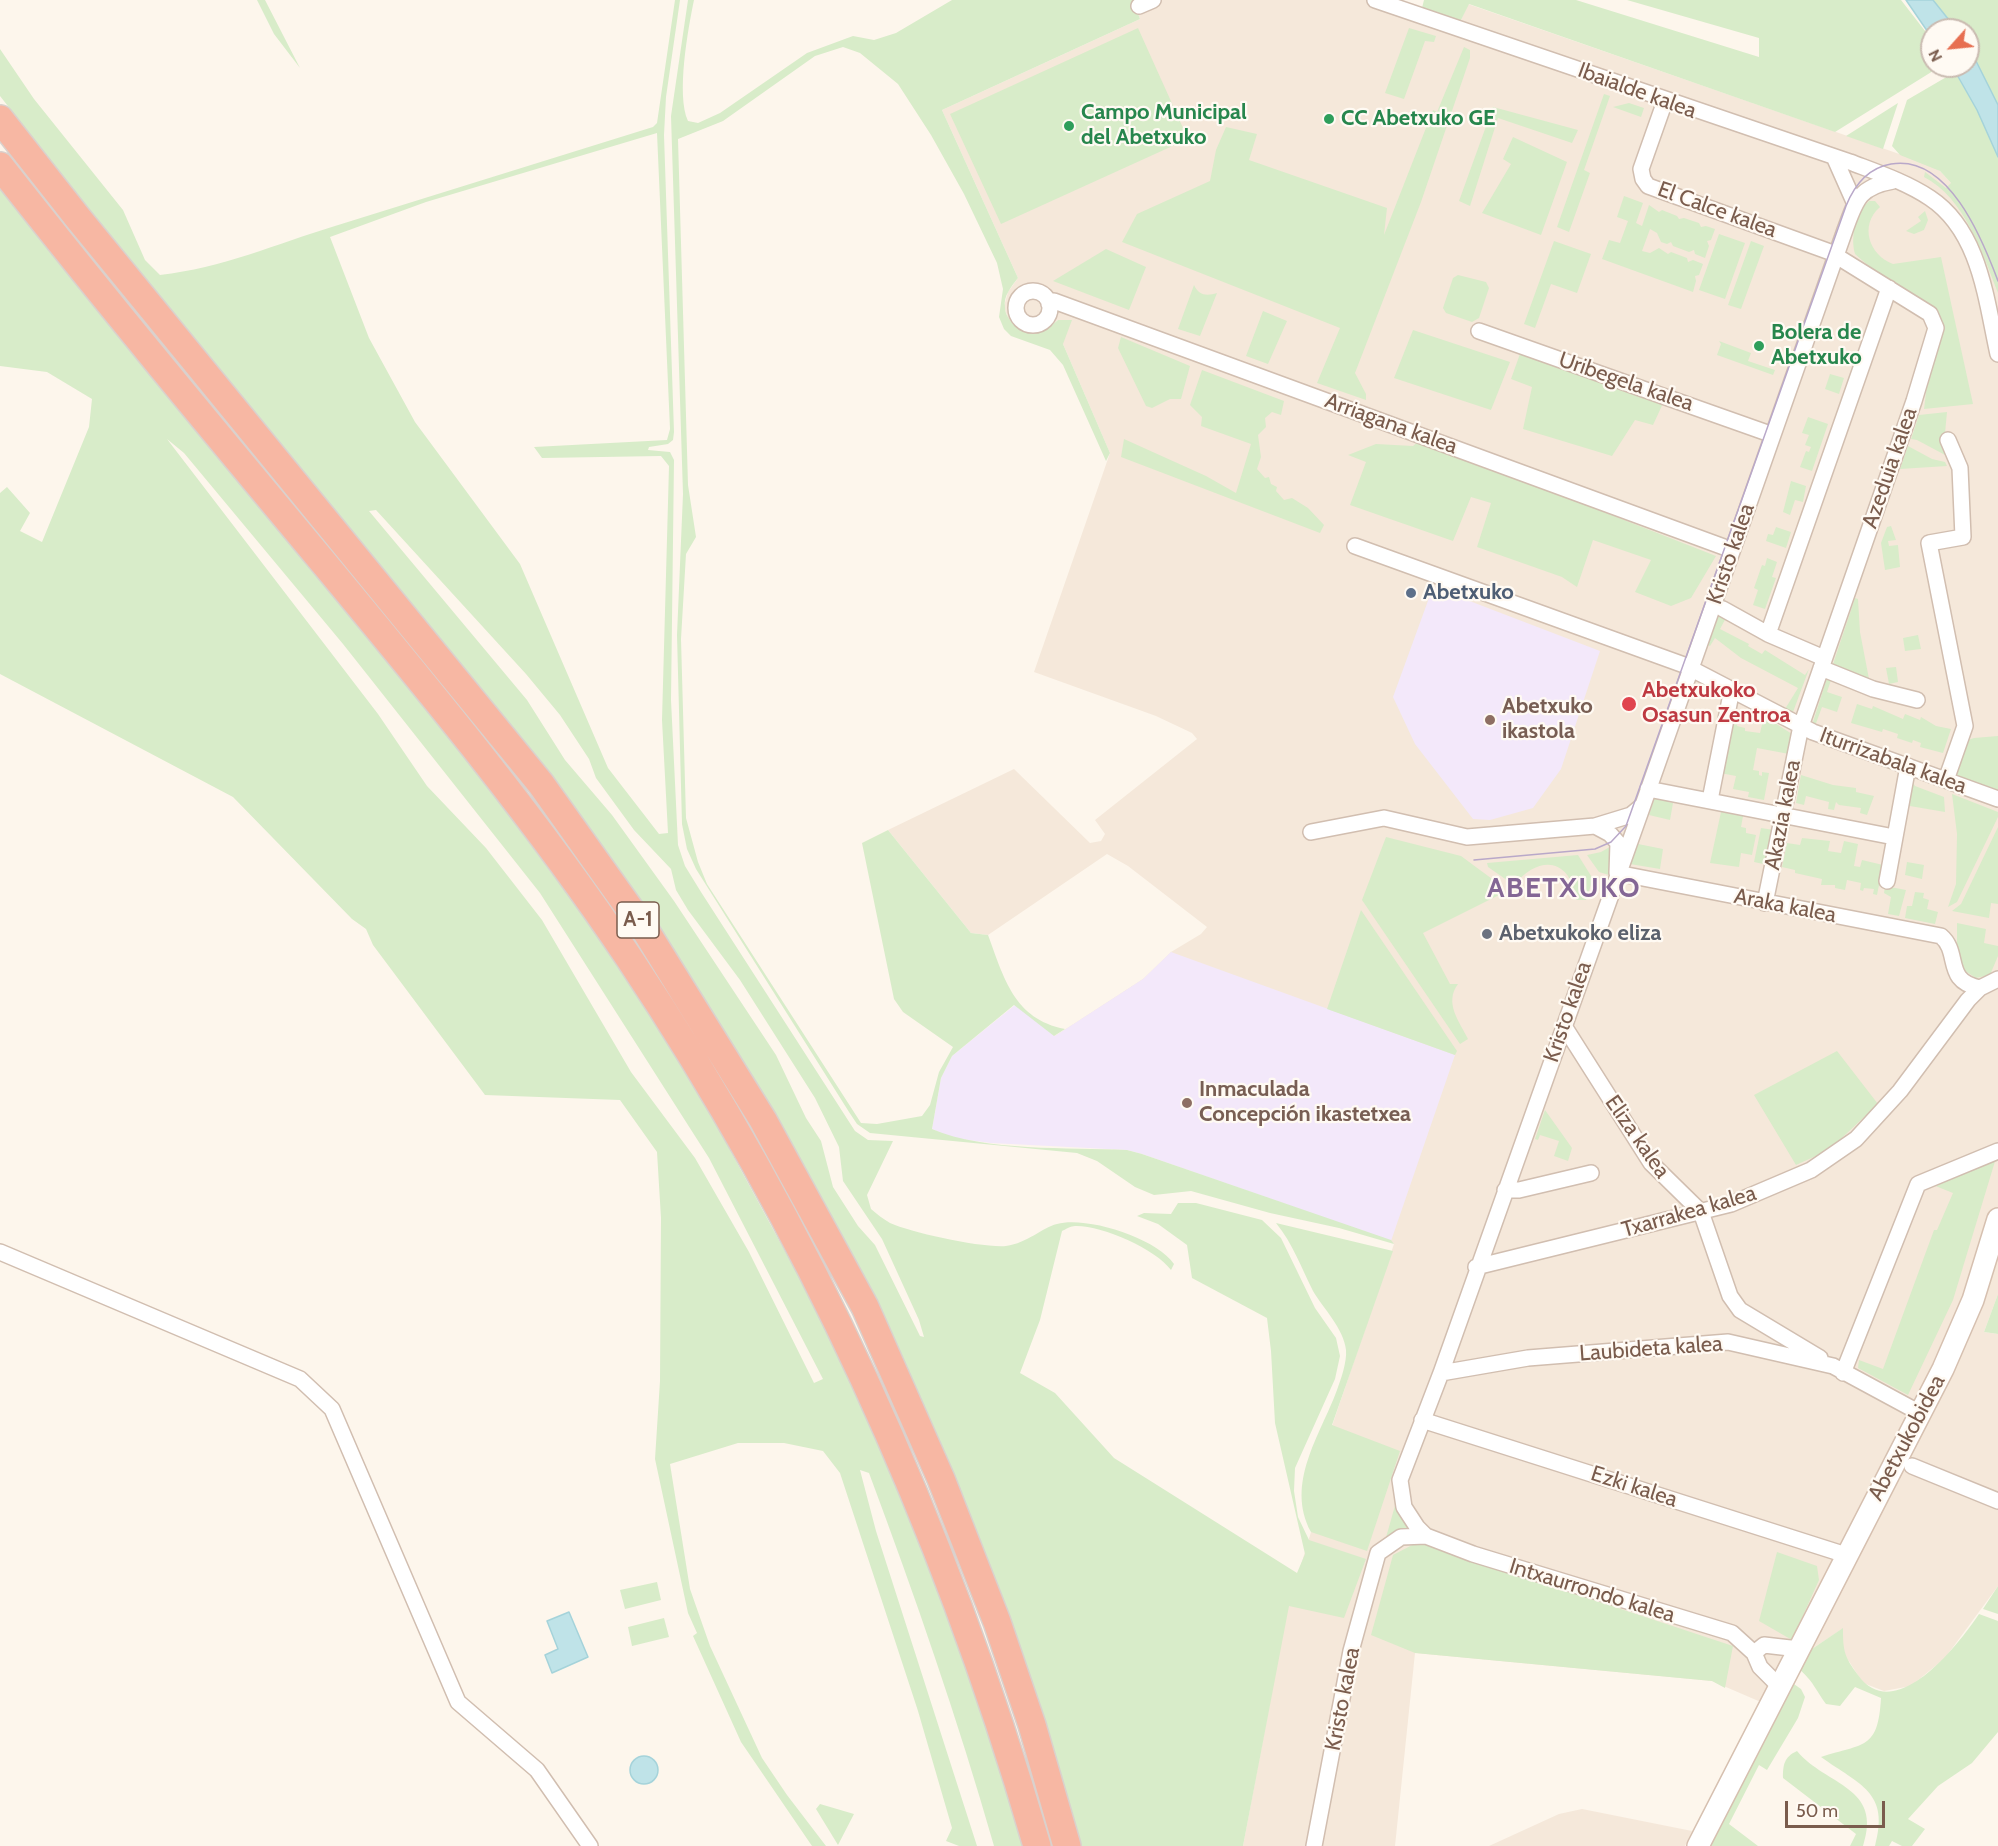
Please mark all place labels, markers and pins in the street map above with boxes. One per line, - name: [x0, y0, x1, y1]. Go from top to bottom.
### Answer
- place label: Campo Municipal del Abetxuko: [1081, 100, 1247, 152]
- place label: CC Abetxuko GE: [1341, 106, 1496, 132]
- marker: CC Abetxuko GE: [1322, 112, 1336, 126]
- marker: Campo Municipal del Abetxuko: [1062, 119, 1076, 133]
- place label: Bolera de Abetxuko: [1771, 320, 1862, 372]
- marker: Bolera de Abetxuko: [1752, 339, 1766, 353]
- place label: Abetxuko: [1423, 580, 1514, 606]
- marker: Abetxuko: [1404, 586, 1418, 600]
- place label: Abetxukoko Osasun Zentroa: [1642, 678, 1790, 730]
- place label: Abetxuko ikastola: [1502, 694, 1593, 746]
- marker: Abetxukoko Osasun Zentroa: [1620, 695, 1638, 713]
- marker: Abetxuko ikastola: [1483, 713, 1497, 727]
- place label: Abetxukoko eliza: [1499, 921, 1661, 947]
- marker: Abetxukoko eliza: [1480, 927, 1494, 941]
- place label: Inmaculada Concepción ikastetxea: [1199, 1077, 1411, 1128]
- marker: Inmaculada Concepción ikastetxea: [1180, 1096, 1194, 1110]

